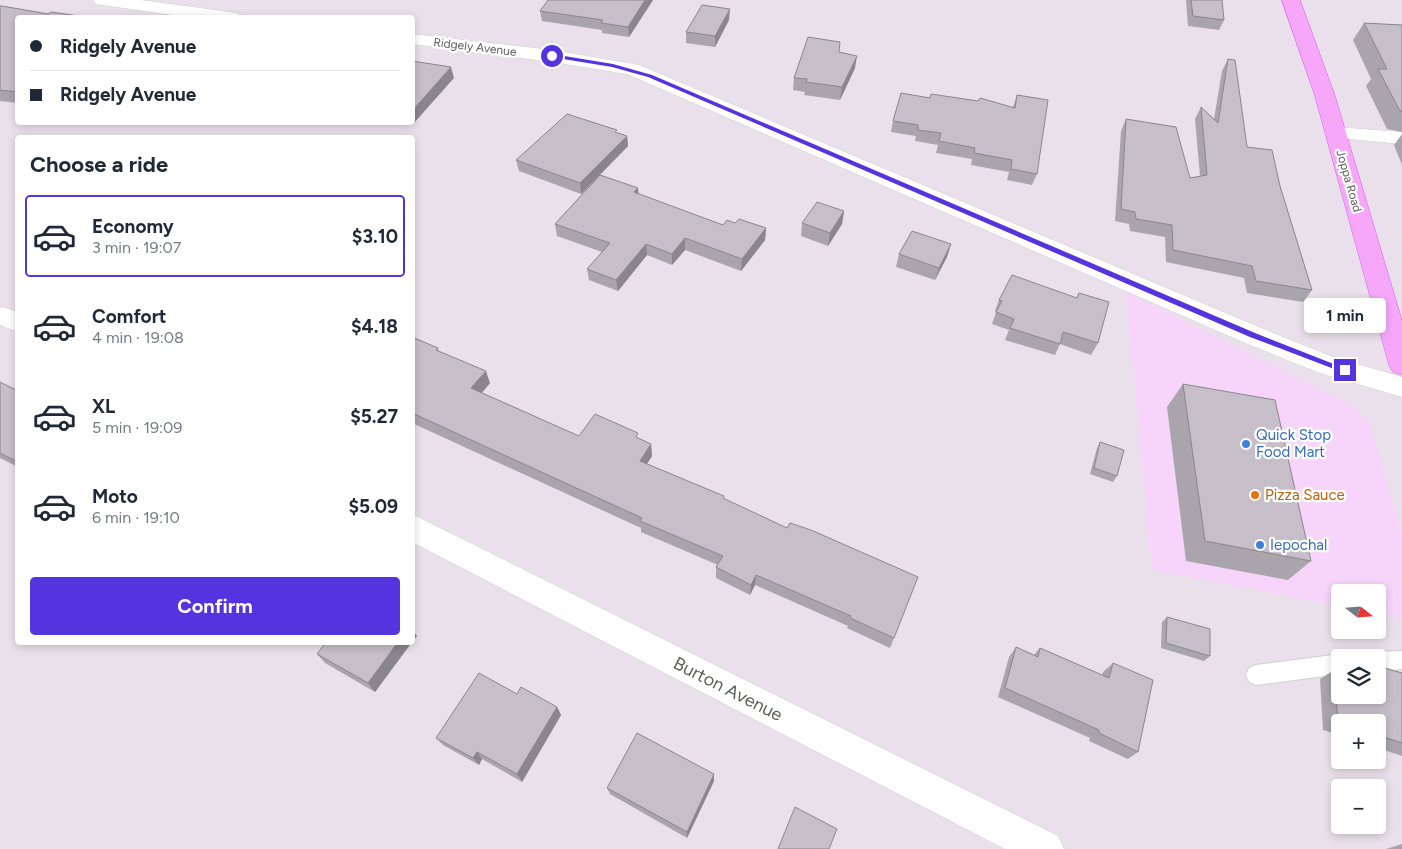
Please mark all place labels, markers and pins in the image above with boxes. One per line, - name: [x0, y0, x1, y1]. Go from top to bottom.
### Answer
- place label: Quick Stop Food Mart: [1256, 426, 1331, 461]
- marker: Quick Stop Food Mart: [1240, 438, 1252, 450]
- place label: Pizza Sauce: [1265, 486, 1345, 504]
- marker: Pizza Sauce: [1249, 489, 1261, 501]
- place label: Iepochal: [1270, 536, 1327, 554]
- marker: Iepochal: [1254, 539, 1266, 551]

